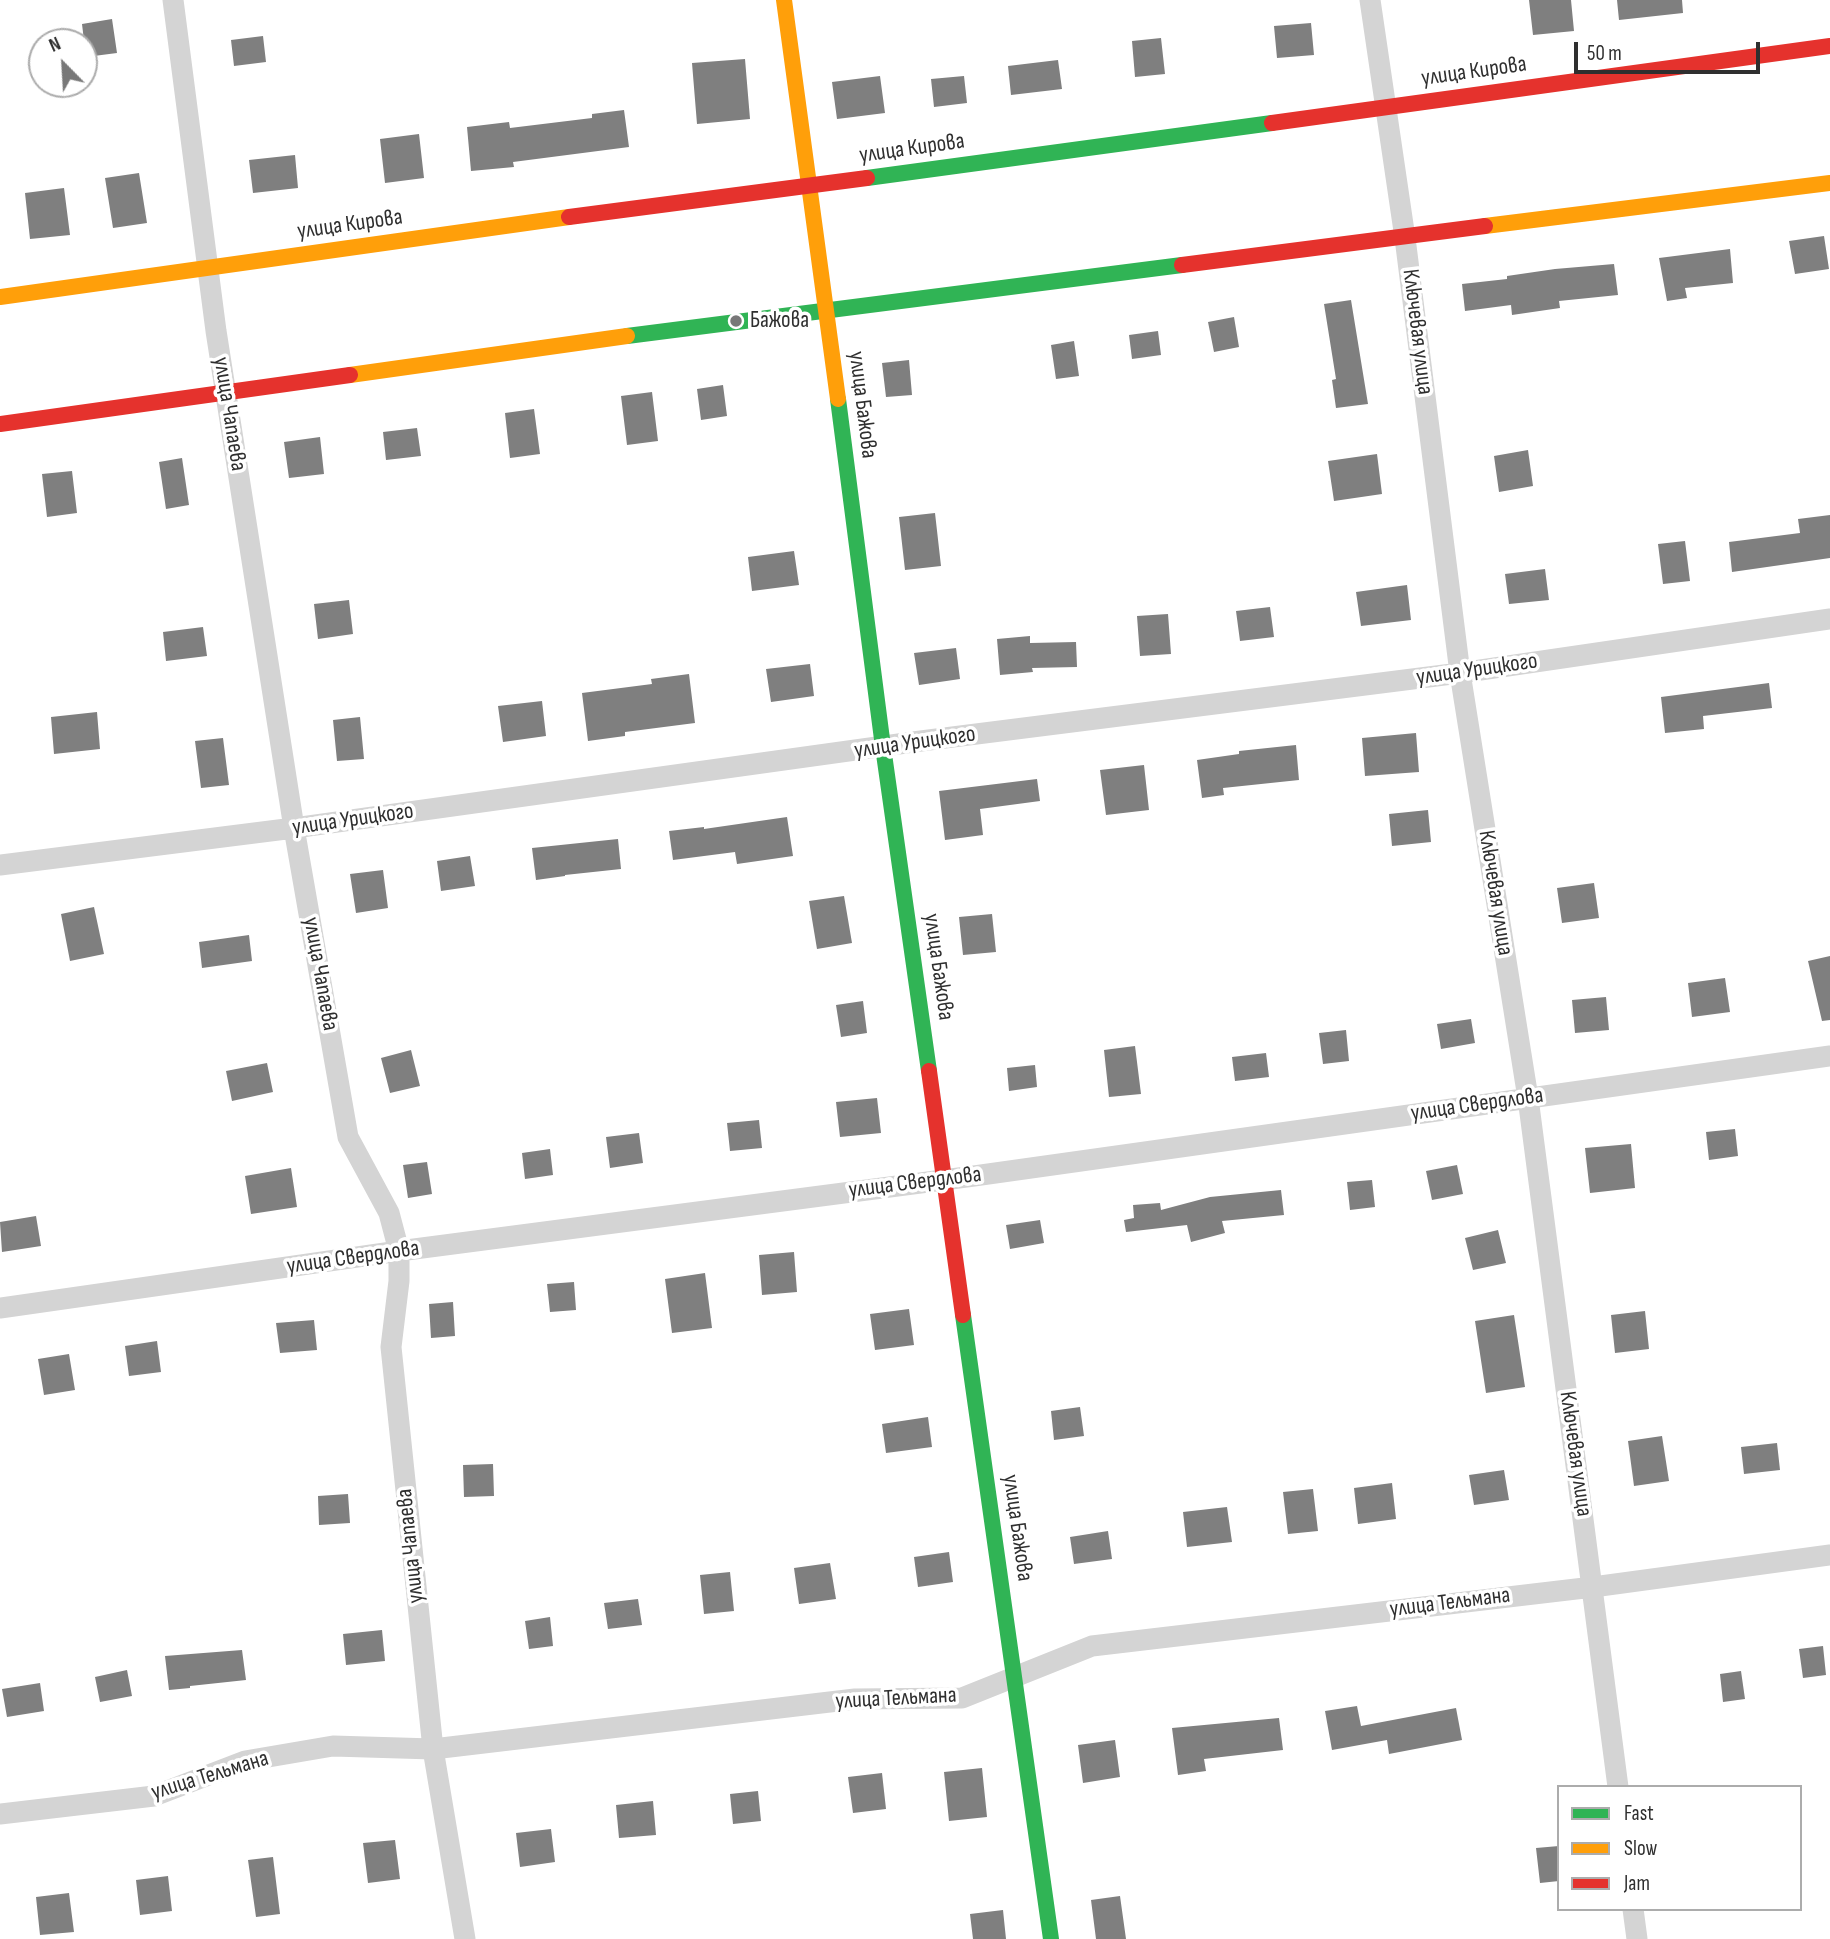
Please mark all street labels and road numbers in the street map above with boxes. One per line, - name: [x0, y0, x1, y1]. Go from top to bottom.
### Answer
- street label: улица Кирова: [1420, 51, 1528, 93]
- street label: улица Кирова: [858, 128, 966, 170]
- street label: улица Кирова: [296, 204, 404, 246]
- street label: Ключевая улица: [1396, 268, 1438, 396]
- street label: улица Бажова: [842, 350, 882, 460]
- street label: улица Чапаева: [206, 355, 252, 473]
- street label: улица Урицкого: [1415, 648, 1539, 692]
- street label: улица Урицкого: [853, 721, 977, 765]
- street label: улица Урицкого: [291, 798, 415, 842]
- street label: Ключевая улица: [1472, 829, 1518, 957]
- street label: улица Бажова: [917, 912, 959, 1022]
- street label: улица Чапаева: [296, 915, 344, 1033]
- street label: улица Свердлова: [1409, 1082, 1545, 1128]
- street label: улица Свердлова: [847, 1161, 983, 1205]
- street label: улица Свердлова: [285, 1235, 421, 1281]
- street label: Ключевая улица: [1553, 1390, 1597, 1518]
- street label: улица Бажова: [996, 1473, 1038, 1583]
- street label: улица Чапаева: [391, 1487, 431, 1605]
- street label: улица Тельмана: [1388, 1582, 1512, 1624]
- street label: улица Тельмана: [835, 1682, 957, 1716]
- street label: улица Тельмана: [148, 1745, 272, 1807]

